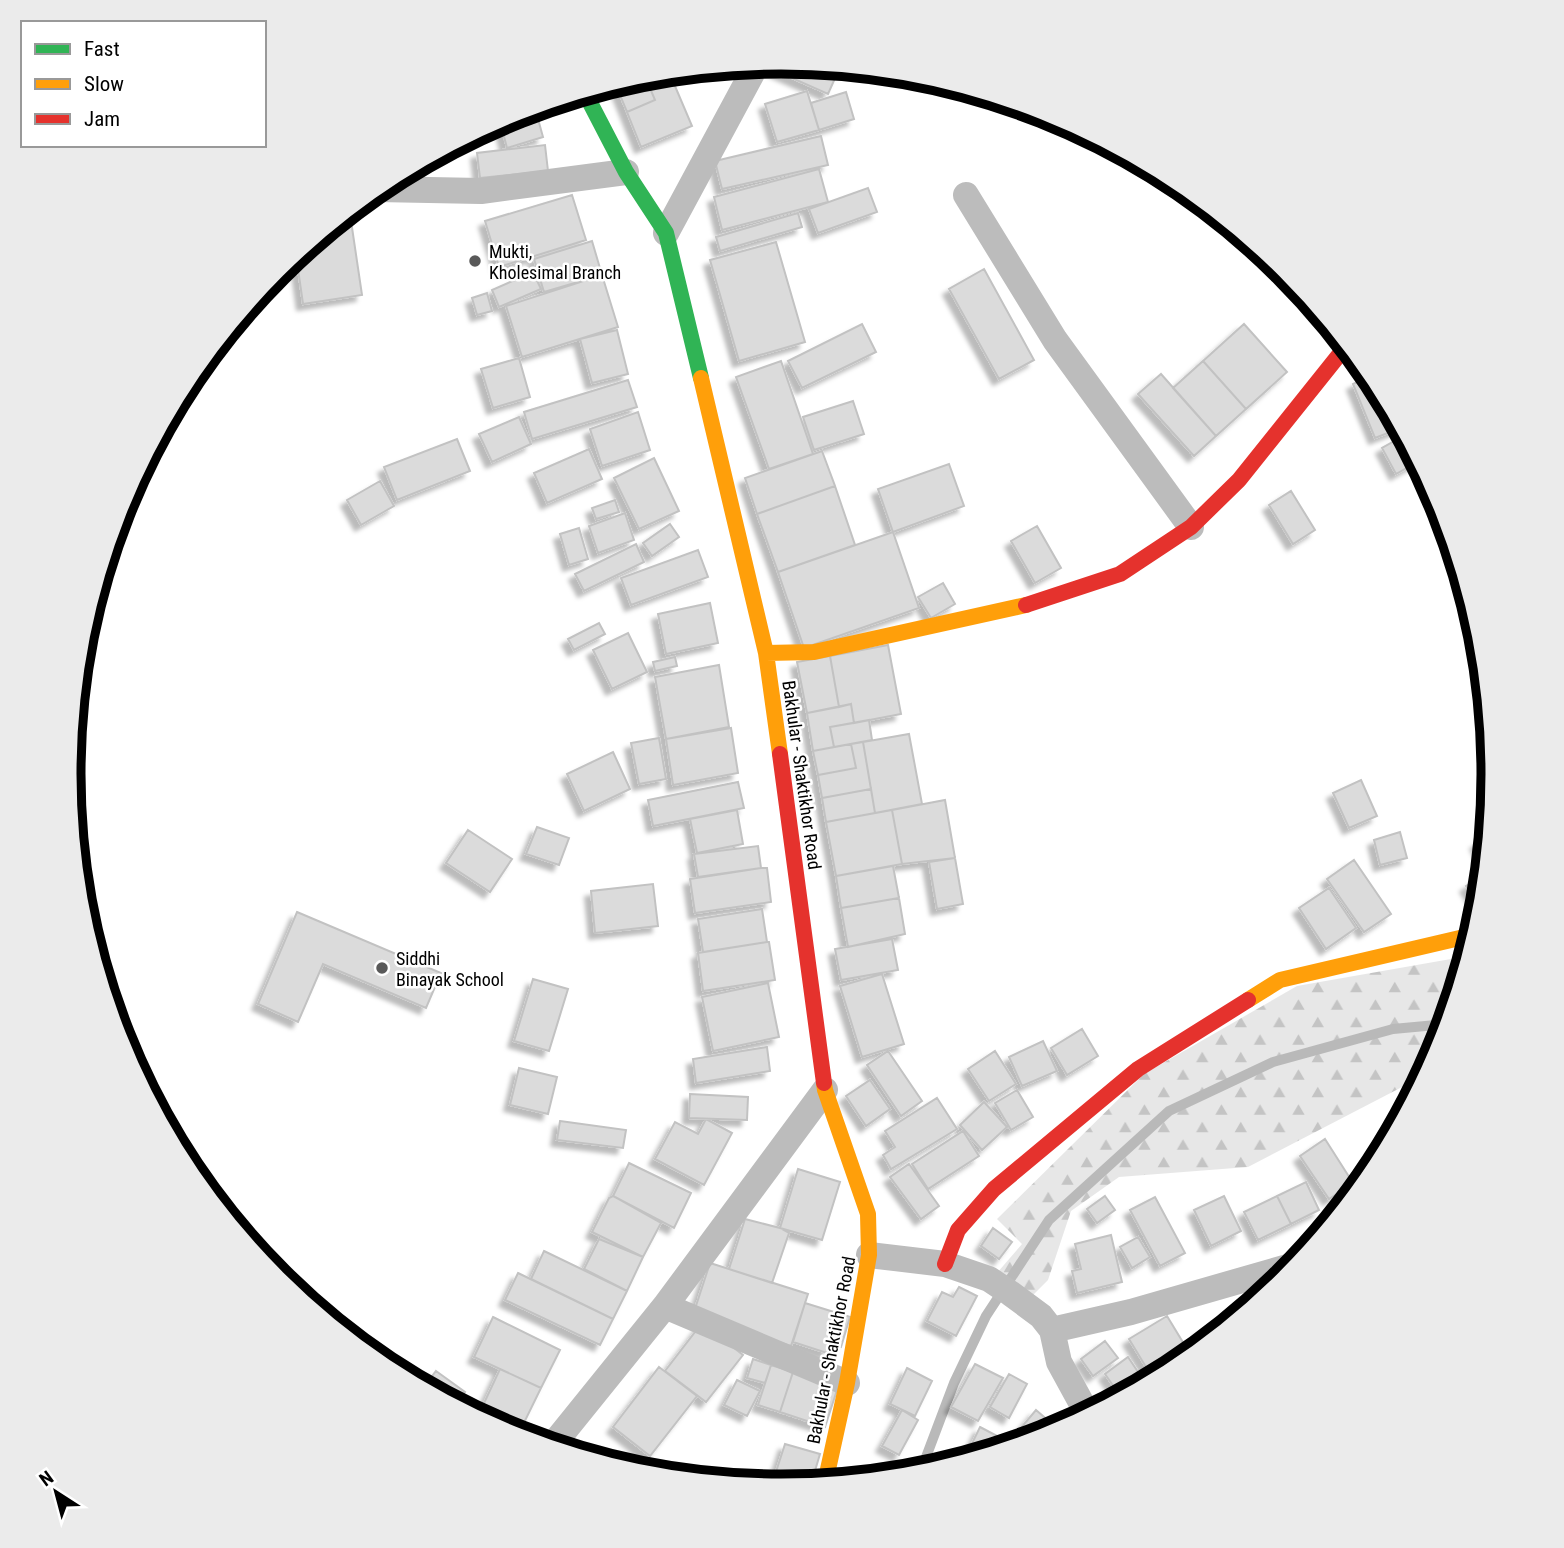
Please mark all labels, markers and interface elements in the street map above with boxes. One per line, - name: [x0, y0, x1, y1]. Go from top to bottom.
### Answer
- legend: [21, 21, 266, 147]
- text: Fast: [84, 37, 120, 61]
- text: Slow: [84, 72, 124, 96]
- text: Jam: [84, 107, 120, 131]
- place label: Mukti, Kholesimal Branch: [489, 241, 621, 283]
- marker: Mukti, Kholesimal Branch: [467, 253, 483, 269]
- street label: Bakhular - Shaktikhor Road: [778, 679, 826, 871]
- place label: Siddhi Binayak School: [396, 948, 504, 990]
- marker: Siddhi Binayak School: [374, 960, 390, 976]
- street label: Bakhular - Shaktikhor Road: [802, 1254, 860, 1446]
- north arrow: [21, 1457, 91, 1527]
- text: N: [35, 1466, 58, 1491]

